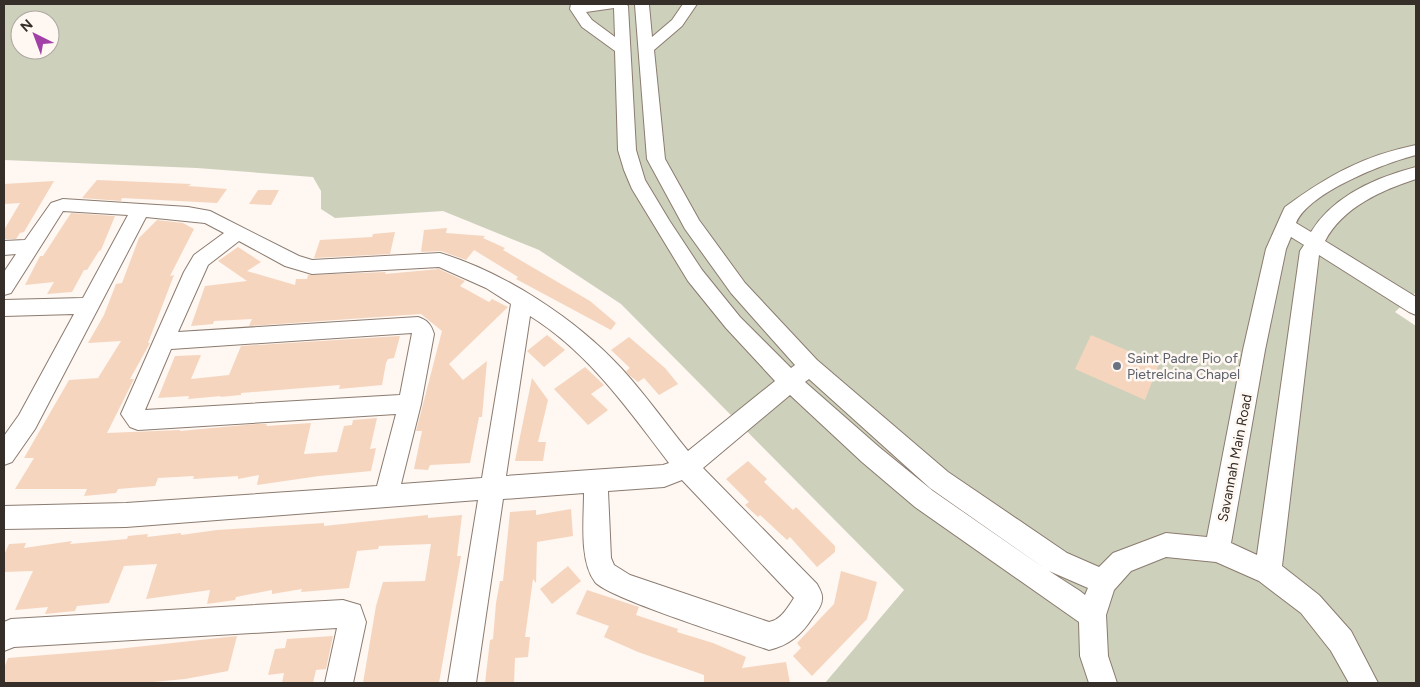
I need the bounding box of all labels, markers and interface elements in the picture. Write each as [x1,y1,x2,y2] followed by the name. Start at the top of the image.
[10,10,60,60] north arrow
[17,16,36,36] text: N
[1127,350,1240,383] place label: Saint Padre Pio of Pietrelcina Chapel
[1111,360,1123,372] marker: Saint Padre Pio of Pietrelcina Chapel
[1214,393,1256,523] street label: Savannah Main Road

